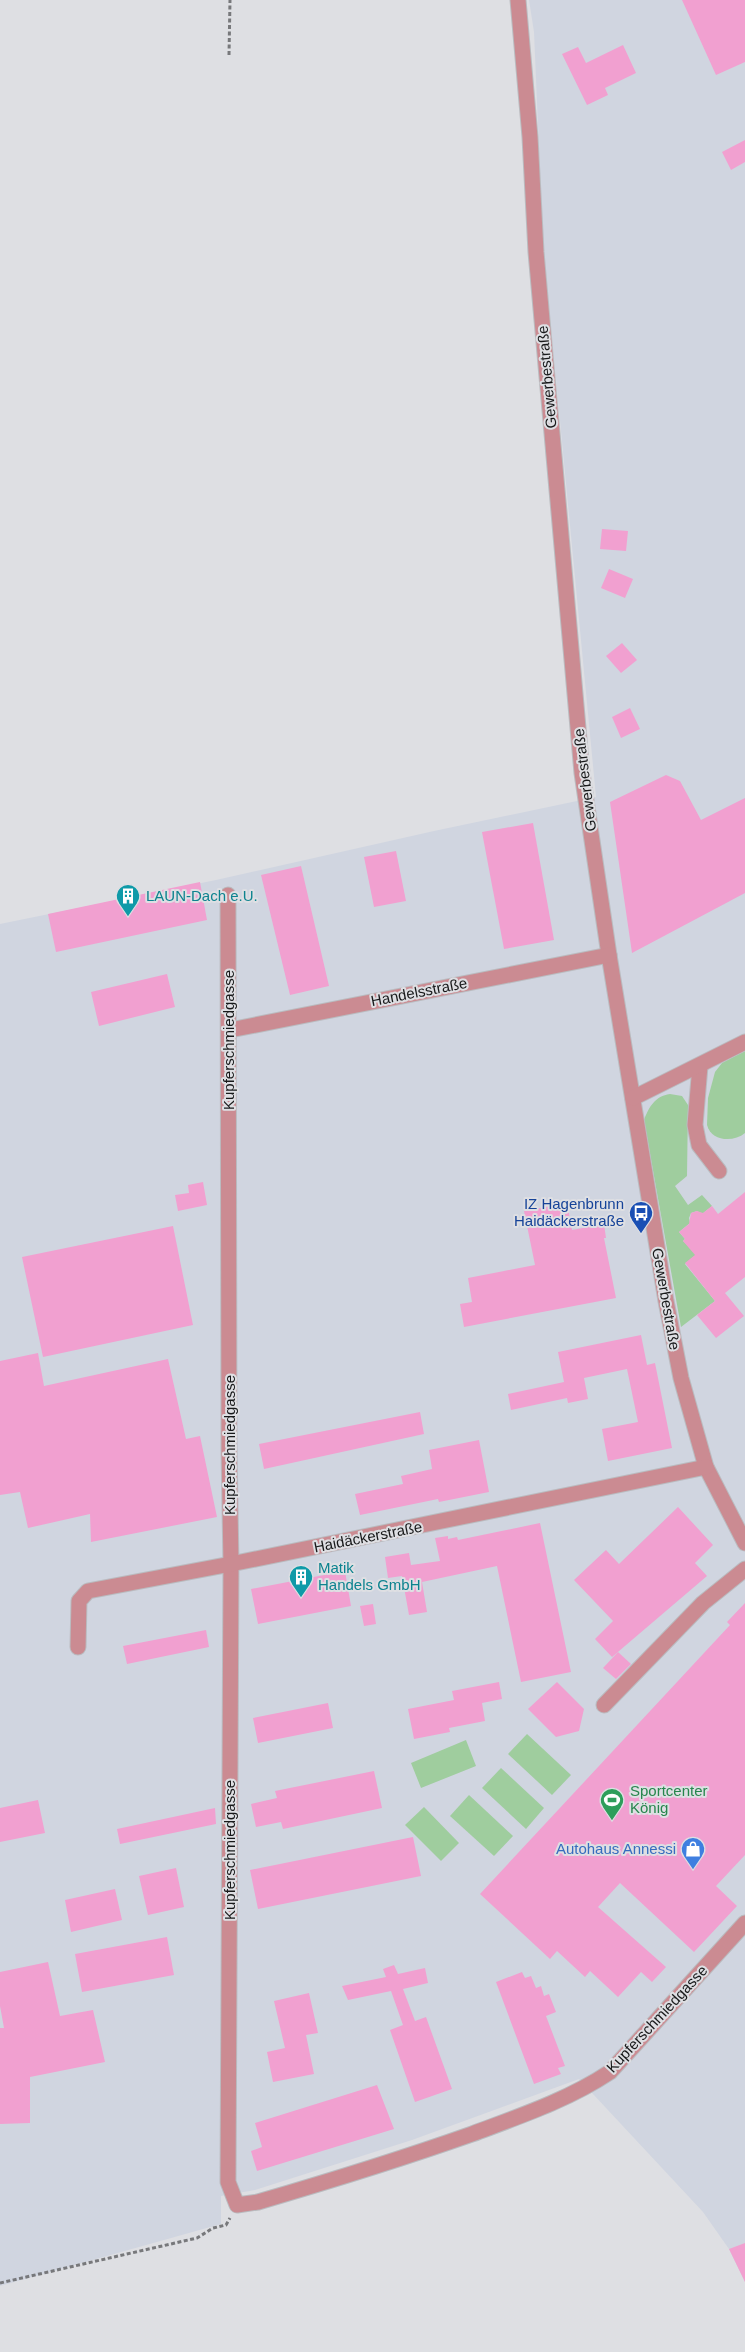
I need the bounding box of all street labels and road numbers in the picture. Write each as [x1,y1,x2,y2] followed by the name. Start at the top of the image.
[534,325,559,429] street label: Gewerbestraße
[570,728,599,832] street label: Gewerbestraße
[220,970,237,1110] street label: Kupferschmiedgasse
[369,974,468,1009] street label: Handelsstraße
[649,1247,684,1351] street label: Gewerbestraße
[221,1375,238,1515] street label: Kupferschmiedgasse
[312,1518,424,1555] street label: Haidäckerstraße
[221,1780,238,1920] street label: Kupferschmiedgasse
[603,1962,711,2076] street label: Kupferschmiedgasse

